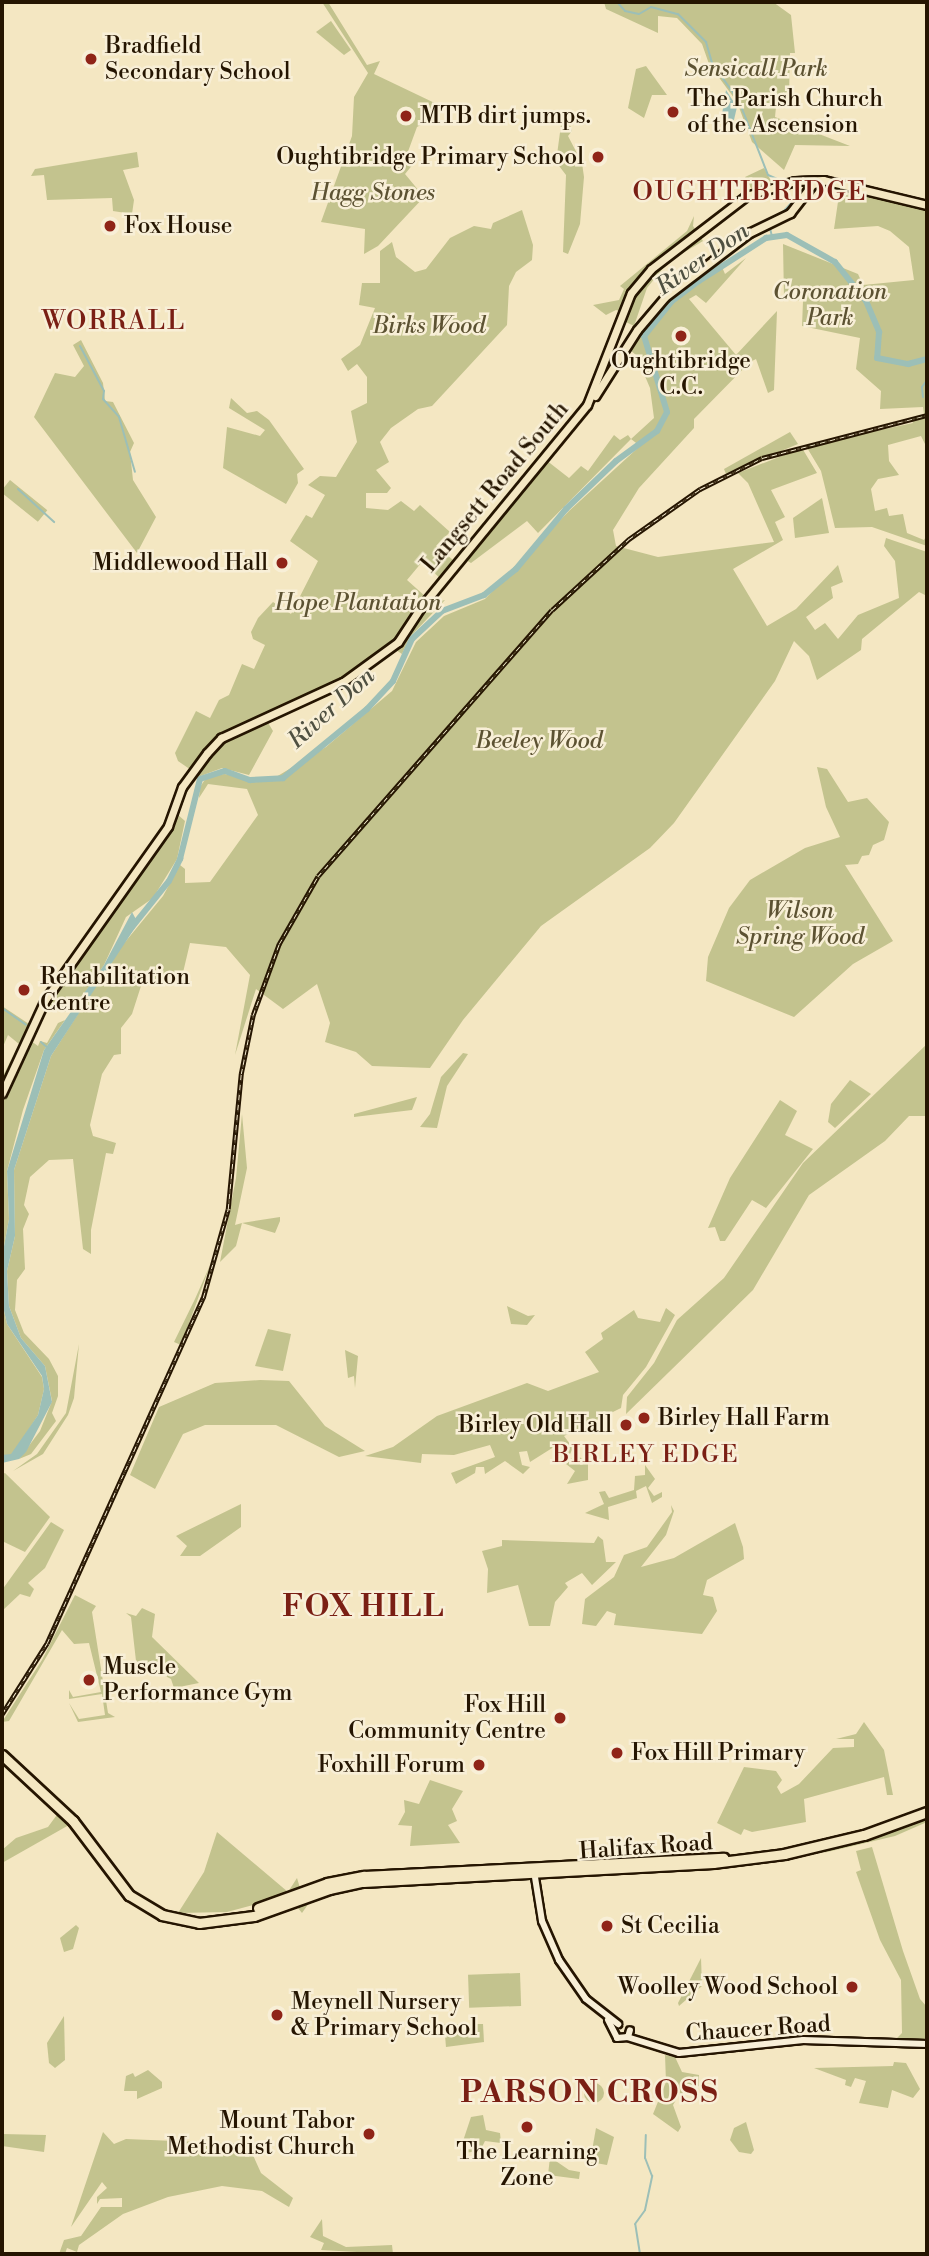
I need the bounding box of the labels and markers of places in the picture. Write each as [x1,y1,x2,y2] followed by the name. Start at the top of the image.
[105,32,290,86] place label: Bradfield Secondary School
[83,51,99,67] marker: Bradfield Secondary School
[687,85,883,139] place label: The Parish Church of the Ascension
[420,102,591,130] place label: MTB dirt jumps.
[665,104,681,120] marker: The Parish Church of the Ascension
[398,108,414,124] marker: MTB dirt jumps.
[276,143,584,171] place label: Oughtibridge Primary School
[590,149,606,165] marker: Oughtibridge Primary School
[124,212,232,240] place label: Fox House
[102,218,118,234] marker: Fox House
[673,328,689,344] marker: Oughtibridge C.C.
[611,347,751,401] place label: Oughtibridge C.C.
[93,549,268,577] place label: Middlewood Hall
[274,555,290,571] marker: Middlewood Hall
[40,963,190,1017] place label: Rehabilitation Centre
[14,980,34,1000] marker: Rehabilitation Centre
[658,1404,830,1432] place label: Birley Hall Farm
[636,1410,652,1426] marker: Birley Hall Farm
[458,1411,612,1439] place label: Birley Old Hall
[618,1417,634,1433] marker: Birley Old Hall
[103,1653,292,1707] place label: Muscle Performance Gym
[81,1672,97,1688] marker: Muscle Performance Gym
[348,1691,546,1745] place label: Fox Hill Community Centre
[552,1710,568,1726] marker: Fox Hill Community Centre
[631,1739,805,1767] place label: Fox Hill Primary
[609,1745,625,1761] marker: Fox Hill Primary
[318,1751,465,1779] place label: Foxhill Forum
[471,1757,487,1773] marker: Foxhill Forum
[621,1912,720,1940] place label: St Cecilia
[599,1918,615,1934] marker: St Cecilia
[618,1973,838,2001] place label: Woolley Wood School
[844,1979,860,1995] marker: Woolley Wood School
[291,1988,477,2042] place label: Meynell Nursery & Primary School
[269,2007,285,2023] marker: Meynell Nursery & Primary School
[167,2107,355,2161] place label: Mount Tabor Methodist Church
[519,2119,535,2135] marker: The Learning Zone
[361,2126,377,2142] marker: Mount Tabor Methodist Church
[456,2138,598,2192] place label: The Learning Zone

